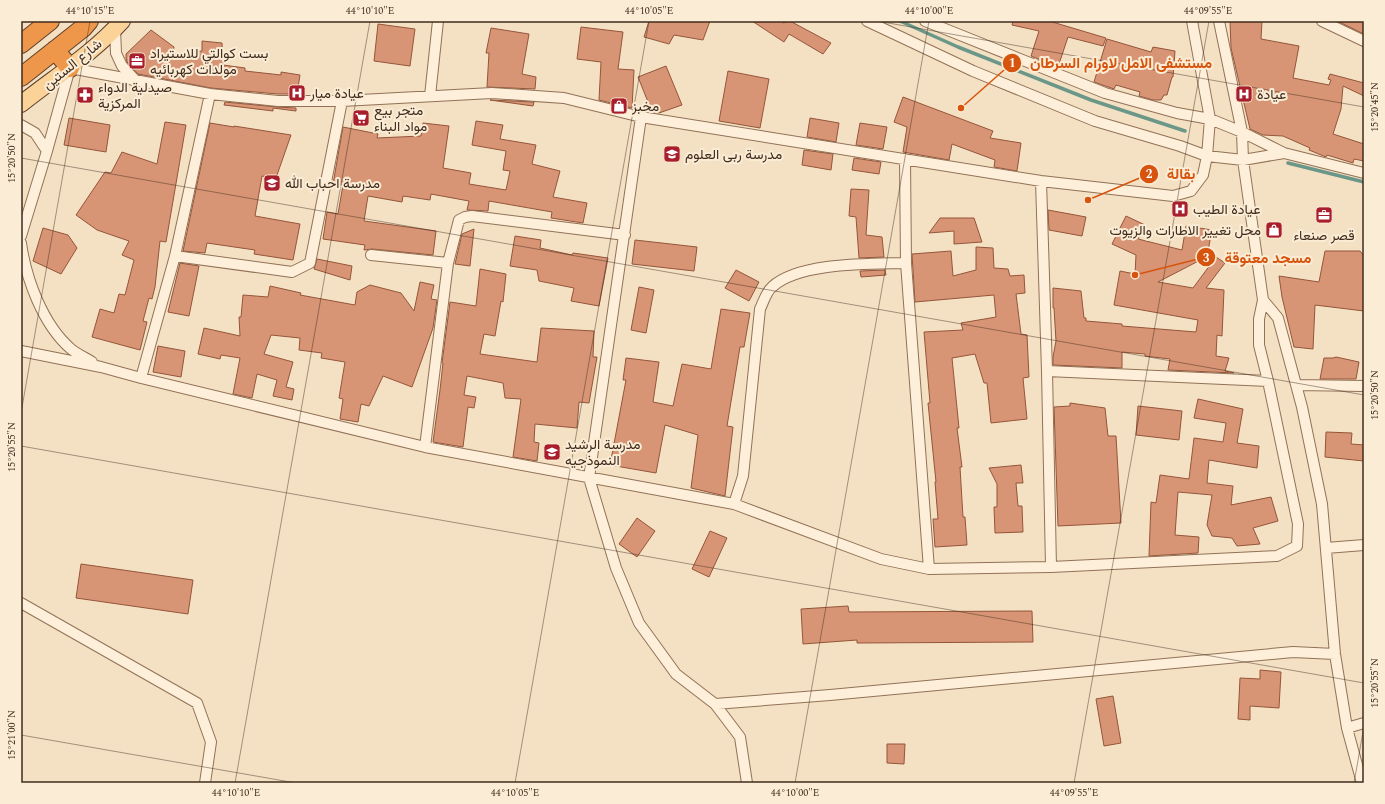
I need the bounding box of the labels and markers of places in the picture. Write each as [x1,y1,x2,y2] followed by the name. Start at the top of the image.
[150,43,268,80] place label: بست كوالتي للاستيراد مولدات كهربائيه
[1002,50,1220,77] callout: مستشفى الامل لاورام السرطان
[127,51,147,71] office icon: بست كوالتي للاستيراد مولدات كهربائيه
[98,77,172,114] place label: صيدلية الدواء المركزية
[287,83,307,103] hospital icon: عيادة ميار
[309,83,364,104] place label: عيادة ميار
[1234,84,1254,104] hospital icon: عيادة
[1257,84,1286,105] place label: عيادة
[75,85,95,105] pharmacy icon: صيدلية الدواء المركزية
[609,96,629,116] shop icon: مخبز
[631,96,659,117] place label: مخبز
[374,100,427,137] place label: متجر بيع مواد البناء
[351,108,371,128] supermarket icon: متجر بيع مواد البناء
[662,144,682,164] school or university icon: مدرسة ربى العلوم
[685,144,782,165] place label: مدرسة ربى العلوم
[1139,161,1203,188] callout: بقالة
[262,173,282,193] school or university icon: مدرسة احباب الله
[285,173,380,194] place label: مدرسة احباب الله
[1170,199,1190,219] hospital icon: عيادة الطيب
[1193,199,1261,220] place label: عيادة الطيب
[1314,205,1334,225] office icon: قصر صنعاء
[1109,220,1261,241] place label: محل تغيير الاطارات والزيوت
[1264,220,1284,240] shop icon: محل تغيير الاطارات والزيوت
[1293,225,1355,246] place label: قصر صنعاء
[1196,244,1319,271] callout: مسجد معتوقة
[565,434,641,471] place label: مدرسة الرشيد النموذجيه
[542,442,562,462] school or university icon: مدرسة الرشيد النموذجيه

